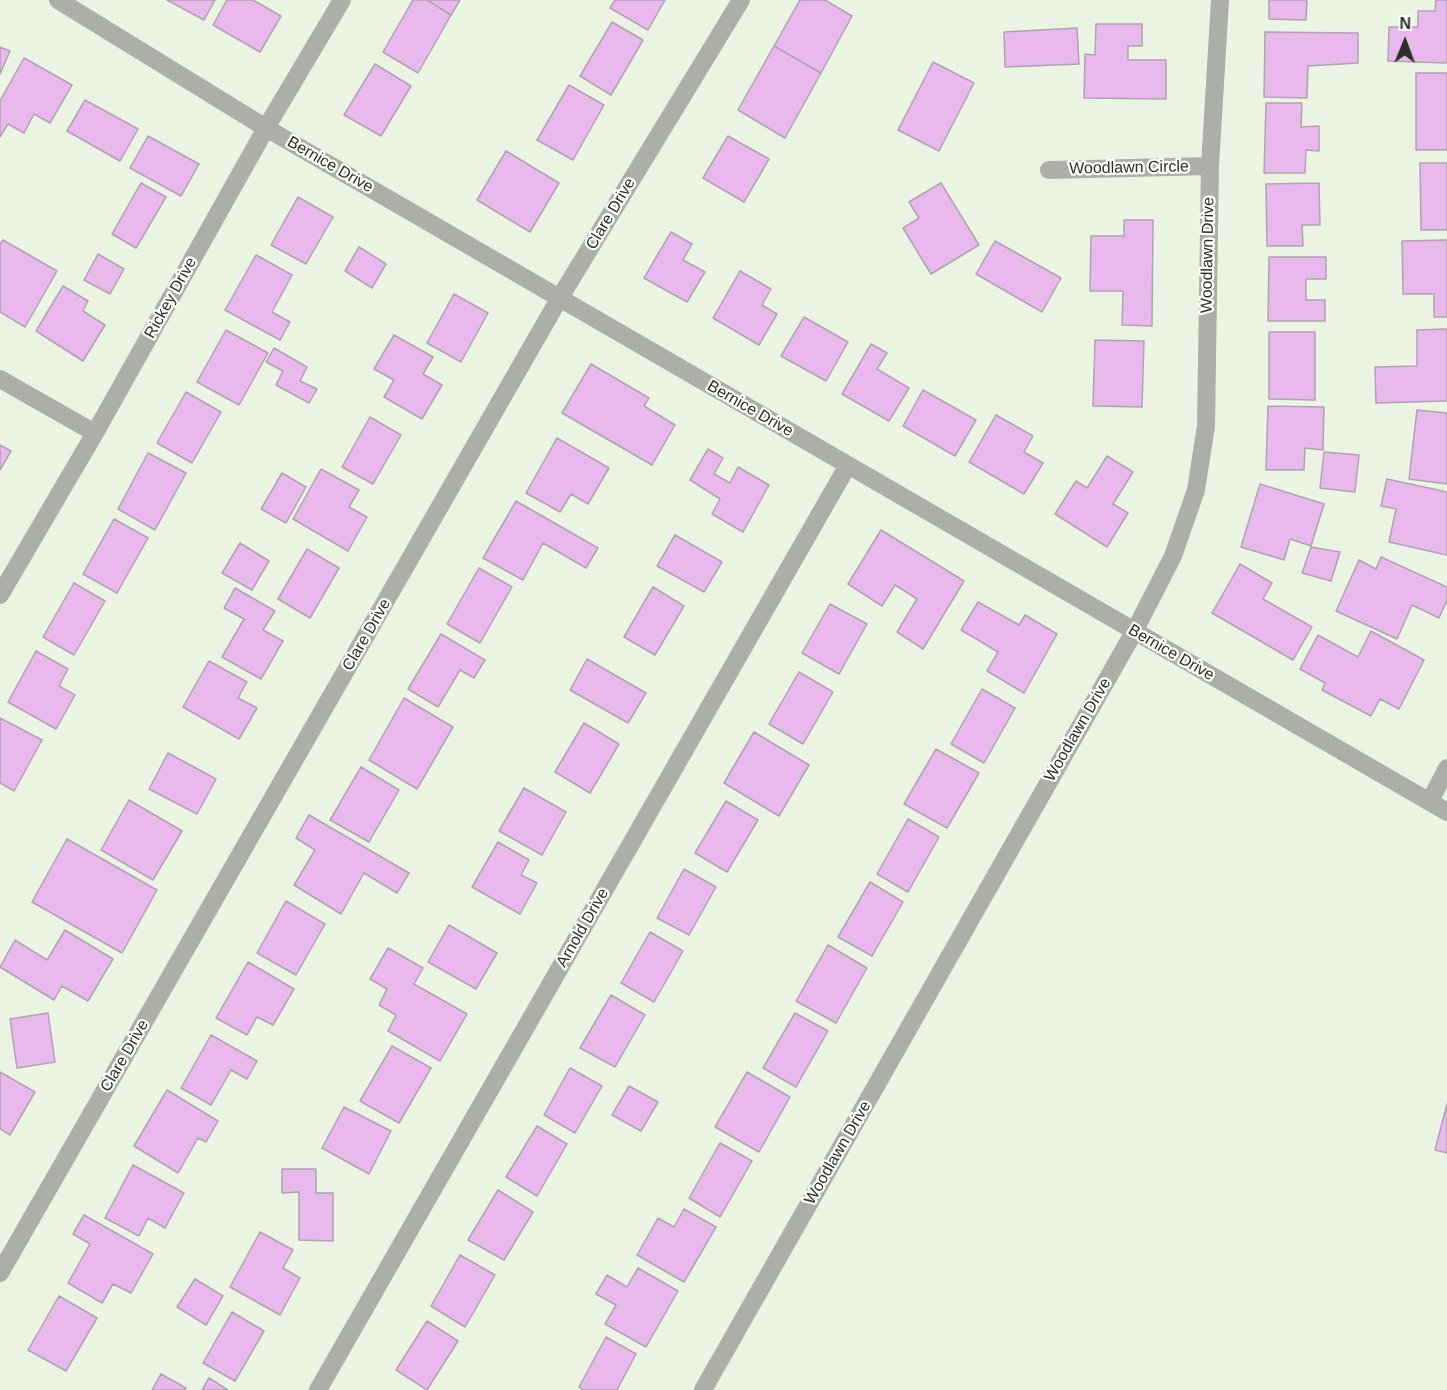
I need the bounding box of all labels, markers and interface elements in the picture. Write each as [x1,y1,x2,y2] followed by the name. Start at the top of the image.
[1375,12,1435,72] north arrow
[1399,15,1411,32] text: N
[284,133,376,197] street label: Bernice Drive
[1069,157,1189,179] street label: Woodlawn Circle
[582,175,640,253] street label: Clare Drive
[1197,197,1219,313] street label: Woodlawn Drive
[141,254,201,342] street label: Rickey Drive
[704,377,796,441] street label: Bernice Drive
[339,596,395,674] street label: Clare Drive
[1125,621,1217,685] street label: Bernice Drive
[1041,675,1115,785] street label: Woodlawn Drive
[553,885,613,971] street label: Arnold Drive
[97,1017,153,1095] street label: Clare Drive
[801,1098,875,1208] street label: Woodlawn Drive

